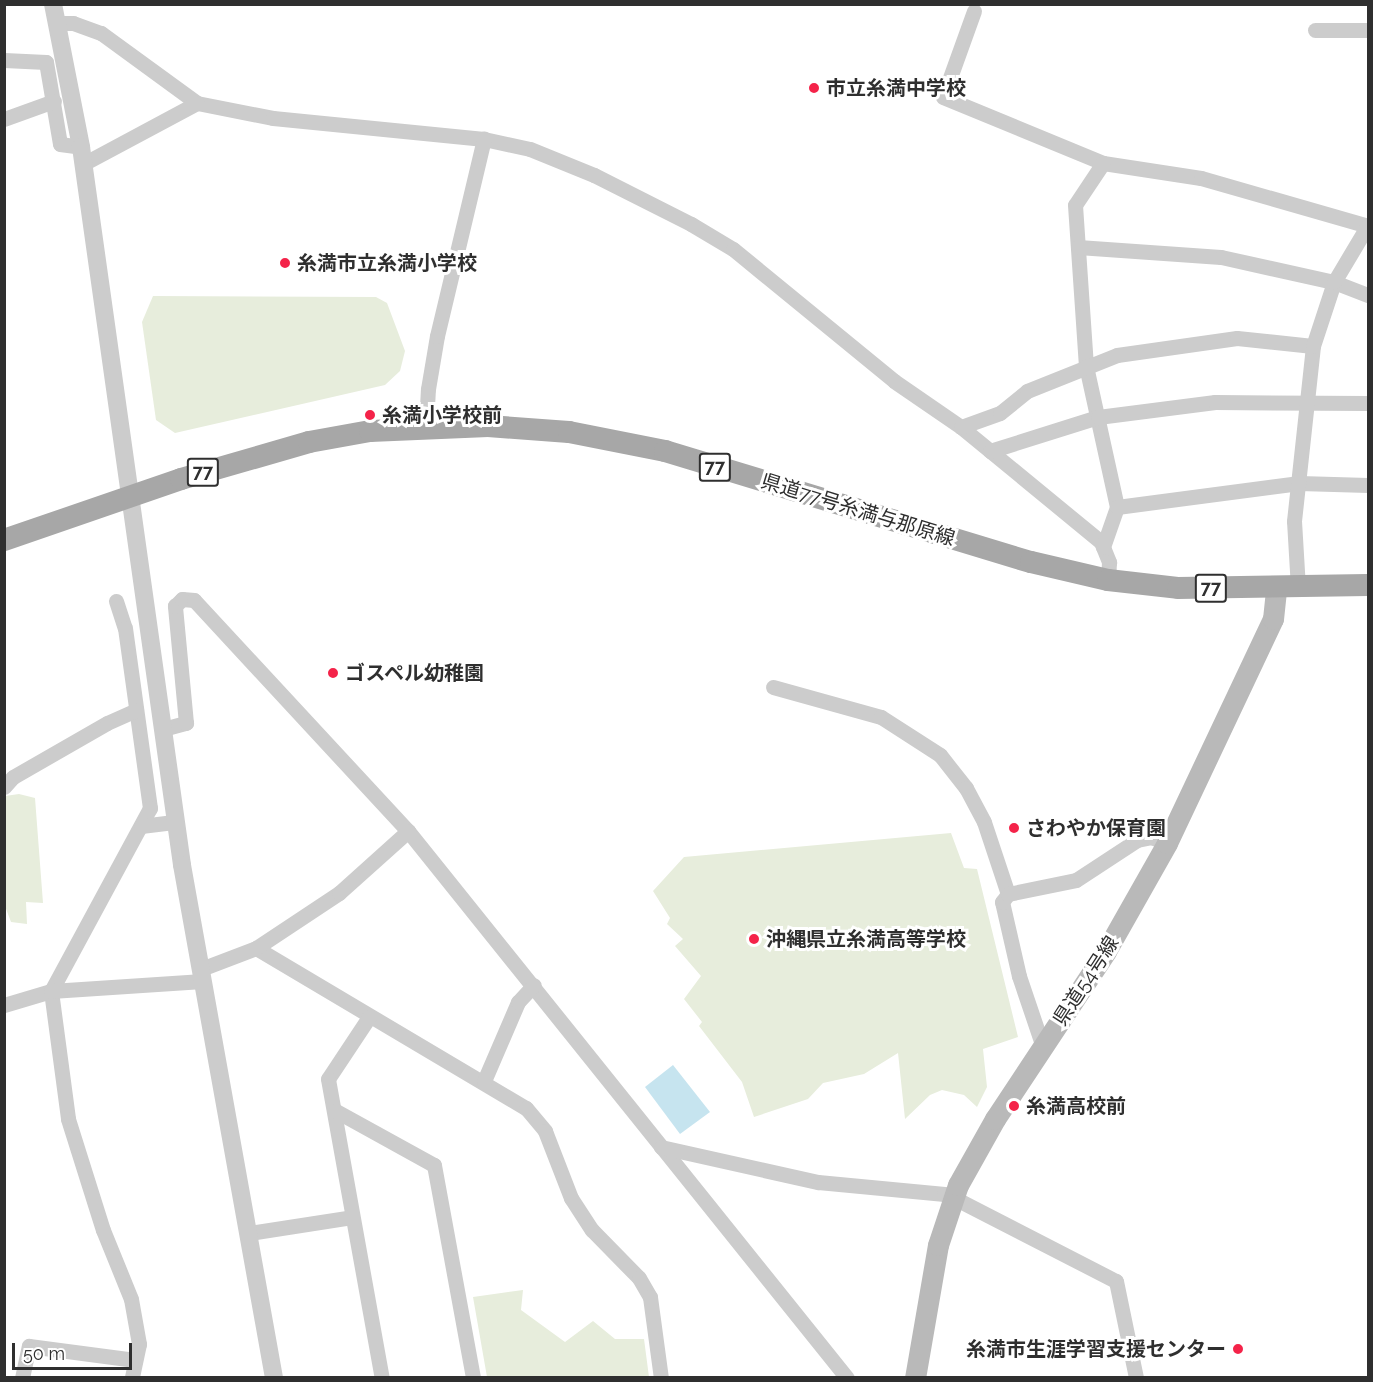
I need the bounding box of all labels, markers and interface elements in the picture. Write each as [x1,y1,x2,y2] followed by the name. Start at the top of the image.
[826,76,966,100] place label: 市立糸満中学校
[807,81,821,95] marker: 市立糸満中学校
[297,251,477,275] place label: 糸満市立糸満小学校
[278,256,292,270] marker: 糸満市立糸満小学校
[382,403,502,427] place label: 糸満小学校前
[363,408,377,422] marker: 糸満小学校前
[698,452,732,482] road number: 77
[186,457,220,487] road number: 77
[758,469,958,551] street label: 県道77号糸満与那原線
[1194,573,1228,603] road number: 77
[345,661,485,685] place label: ゴスペル幼稚園
[326,666,340,680] marker: ゴスペル幼稚園
[1026,816,1166,840] place label: さわやか保育園
[1007,821,1021,835] marker: さわやか保育園
[766,927,966,951] place label: 沖縄県立糸満高等学校
[747,932,761,946] marker: 沖縄県立糸満高等学校
[1048,932,1124,1030] street label: 県道54号線
[1026,1094,1126,1118] place label: 糸満高校前
[1007,1099,1021,1113] marker: 糸満高校前
[15,1331,135,1369] scale bar
[966,1337,1226,1361] place label: 糸満市生涯学習支援センター
[1231,1342,1245,1356] marker: 糸満市生涯学習支援センター
[23,1343,65,1364] text: 50 m

